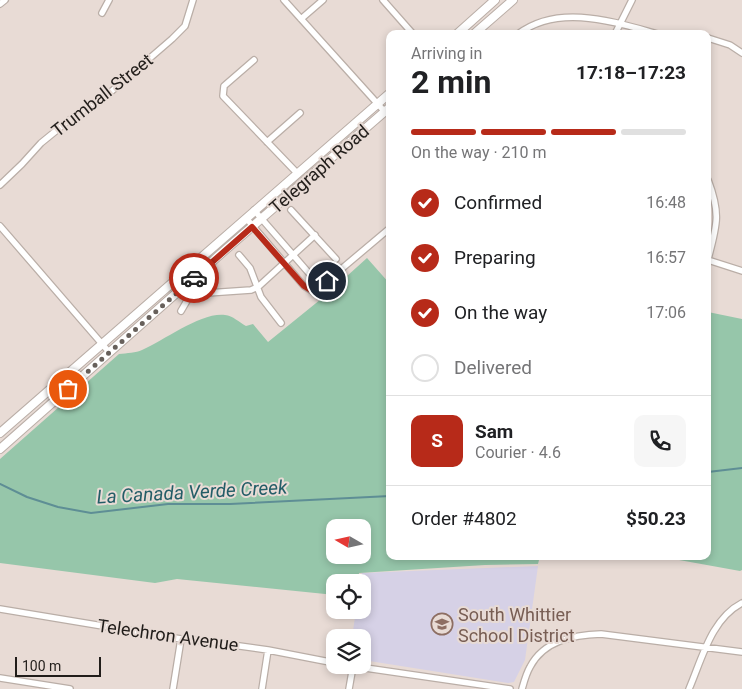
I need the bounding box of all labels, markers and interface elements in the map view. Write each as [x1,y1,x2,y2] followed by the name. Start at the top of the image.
[411,44,482,63] text: Arriving in
[47,49,157,141] street label: Trumball Street
[576,61,686,84] text: 17:18–17:23
[411,63,491,101] text: 2 min
[265,120,373,218] street label: Telegraph Road
[411,143,547,162] text: On the way · 210 m
[411,189,439,217] icon: check
[454,191,542,214] text: Confirmed
[646,193,686,212] text: 16:48
[411,244,439,272] icon: check
[454,246,536,269] text: Preparing
[646,248,686,267] text: 16:57
[169,253,219,303] courier
[306,260,348,302] pin
[180,264,208,292] icon: car
[313,267,341,295] icon: home
[411,299,439,327] icon: check
[454,301,547,324] text: On the way
[646,303,686,322] text: 17:06
[454,356,532,379] text: Delivered
[47,368,89,410] pin
[54,375,82,403] icon: bag
[634,415,686,467] button: phone
[475,420,513,443] text: Sam
[431,429,443,452] text: S
[475,443,561,462] text: Courier · 4.6
[96,475,289,508] water label: La Canada Verde Creek
[411,507,517,530] text: Order #4802
[626,507,686,530] text: $50.23
[326,519,371,564] north arrow
[326,519,371,674] map controls
[326,574,371,619] button: locate
[458,604,575,646] place label: South Whittier School District
[430,612,454,636] school or university icon: South Whittier School District
[96,615,240,655] street label: Telechron Avenue
[326,629,371,674] button: layers
[15,654,101,677] scale bar
[22,658,61,674] text: 100 m

